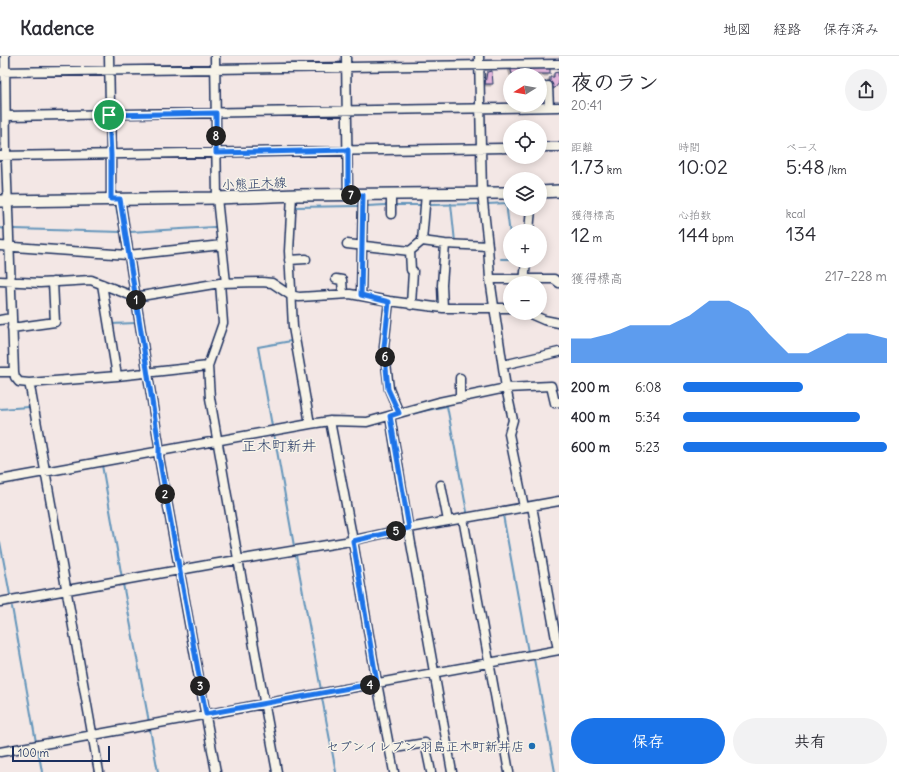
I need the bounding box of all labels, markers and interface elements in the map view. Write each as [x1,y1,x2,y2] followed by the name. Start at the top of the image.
[20,16,94,40] text: Kadence
[723,20,751,38] text: 地図
[773,20,801,38] text: 経路
[823,20,879,38] text: 保存済み
[503,68,547,112] north arrow
[503,68,547,320] map controls
[571,68,659,96] text: 夜のラン
[845,69,887,111] button: share
[571,97,602,114] text: 20:41
[92,98,126,132] pin
[98,104,120,126] icon: arrive
[503,120,547,164] button: locate
[206,126,226,146] pin: 8
[213,129,219,143] text: 8
[571,140,593,154] text: 距離
[678,140,700,154] text: 時間
[786,140,818,154] text: ペース
[571,154,604,179] text: 1.73
[678,154,728,179] text: 10:02
[786,154,825,179] text: 5:48
[604,163,622,177] text: km
[825,163,847,177] text: /km
[503,172,547,216] button: layers
[221,174,288,193] street label: 小熊正木線
[341,185,361,205] pin: 7
[348,188,354,202] text: 7
[786,207,805,221] text: kcal
[571,208,615,222] text: 獲得標高
[678,208,711,222] text: 心拍数
[786,221,817,246] text: 134
[571,222,590,247] text: 12
[678,222,709,247] text: 144
[503,224,547,268] button: +
[590,231,602,245] text: m
[709,231,734,245] text: bpm
[825,268,887,285] text: 217–228 m
[571,270,623,287] text: 獲得標高
[503,276,547,320] button: −
[126,290,146,310] pin: 1
[134,293,138,307] text: 1
[375,347,395,367] pin: 6
[382,350,388,364] text: 6
[571,379,610,396] text: 200 m
[635,379,661,396] text: 6:08
[571,409,610,426] text: 400 m
[635,409,660,426] text: 5:34
[241,436,317,455] district label: 正木町新井
[571,439,610,456] text: 600 m
[635,439,660,456] text: 5:23
[155,484,175,504] pin: 2
[162,487,168,501] text: 2
[386,521,406,541] pin: 5
[393,524,399,538] text: 5
[360,675,380,695] pin: 4
[190,676,210,696] pin: 3
[367,678,373,692] text: 4
[197,679,203,693] text: 3
[571,718,725,764] button: 保存
[733,718,887,764] button: 共有
[326,738,524,755] place label: セブンイレブン 羽島正木町新井店
[527,741,537,751] marker: セブンイレブン 羽島正木町新井店
[12,744,110,763] scale bar
[18,746,49,760] text: 100 m

